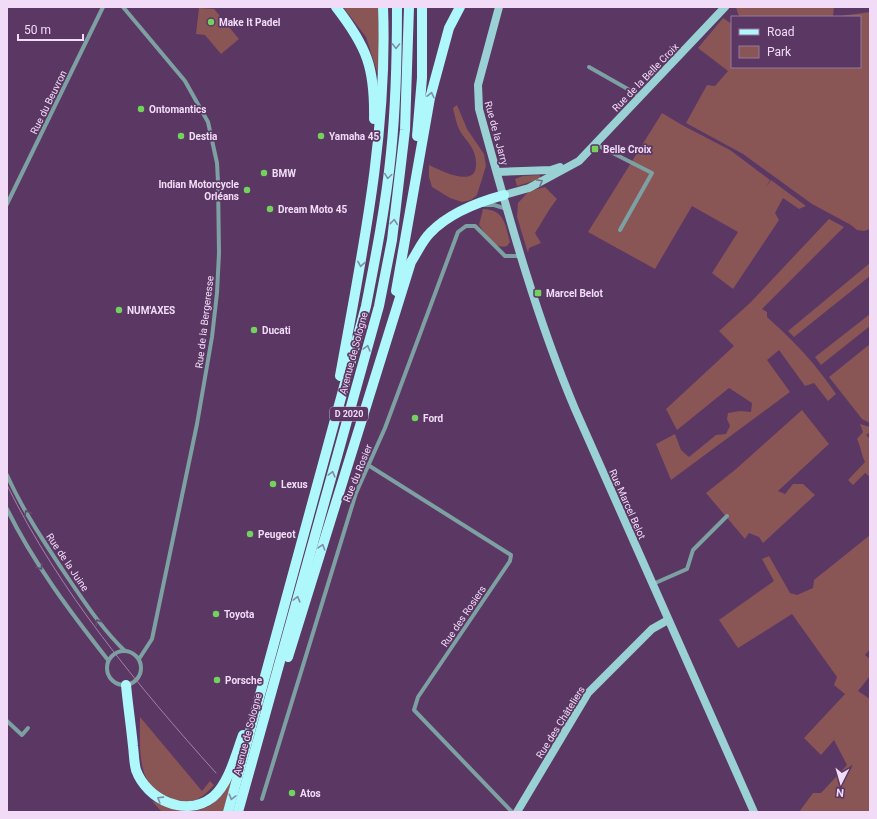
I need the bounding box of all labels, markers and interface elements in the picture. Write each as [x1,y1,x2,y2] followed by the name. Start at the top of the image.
[18,16,83,42] scale bar
[731,16,861,68] legend
[206,17,216,27] marker: Make It Padel
[219,17,281,28] place label: Make It Padel
[24,23,51,37] text: 50 m
[767,25,795,39] text: Road
[610,41,681,114] street label: Rue de la Belle Croix
[392,43,400,49] one-way arrow
[767,45,792,59] text: Park
[28,69,69,136] street label: Rue du Beuvron
[426,91,435,98] one-way arrow
[483,100,510,167] street label: Rue de la Jarry
[136,104,146,114] marker: Ontomantics
[149,104,206,115] place label: Ontomantics
[176,131,186,141] marker: Destia
[189,131,218,142] place label: Destia
[316,131,326,141] marker: Yamaha 45
[329,131,379,142] place label: Yamaha 45
[590,144,600,154] marker: Belle Croix
[603,144,652,155] place label: Belle Croix
[259,168,269,178] marker: BMW
[272,168,296,179] place label: BMW
[384,173,393,179] one-way arrow
[158,179,240,202] place label: Indian Motorcycle Orléans
[536,179,543,186] one-way arrow
[242,185,252,195] marker: Indian Motorcycle Orléans
[265,204,275,214] marker: Dream Moto 45
[278,204,347,215] place label: Dream Moto 45
[390,219,399,225] one-way arrow
[357,260,365,267] one-way arrow
[193,275,216,369] street label: Rue de la Bergeresse
[533,288,543,298] marker: Marcel Belot
[546,288,603,299] place label: Marcel Belot
[114,305,124,315] marker: NUM'AXES
[127,305,175,316] place label: NUM'AXES
[337,311,370,396] street label: Avenue de Sologne
[249,325,259,335] marker: Ducati
[262,325,291,336] place label: Ducati
[362,345,371,352] one-way arrow
[330,407,368,421] road number: D 2020
[410,413,420,423] marker: Ford
[423,413,444,424] place label: Ford
[341,442,374,504] street label: Rue du Rosier
[607,468,648,541] street label: Rue Marcel Belot
[327,471,336,478] one-way arrow
[268,479,278,489] marker: Lexus
[281,479,308,490] place label: Lexus
[24,510,32,518] one-way arrow
[245,529,255,539] marker: Peugeot
[258,529,296,540] place label: Peugeot
[44,531,91,593] street label: Rue de la Juine
[317,544,326,551] one-way arrow
[36,563,43,570] one-way arrow
[439,584,488,649] street label: Rue des Rosiers
[293,596,301,602] one-way arrow
[211,609,221,619] marker: Toyota
[224,609,255,620] place label: Toyota
[95,619,103,626] one-way arrow
[212,675,222,685] marker: Porsche
[225,675,263,686] place label: Porsche
[534,684,587,760] street label: Rue des Châteliers
[231,692,264,777] street label: Avenue de Sologne
[821,763,861,803] north arrow
[836,786,845,799] text: N
[287,788,297,798] marker: Atos
[300,788,321,799] place label: Atos
[228,793,237,800] one-way arrow
[157,796,164,804] one-way arrow

